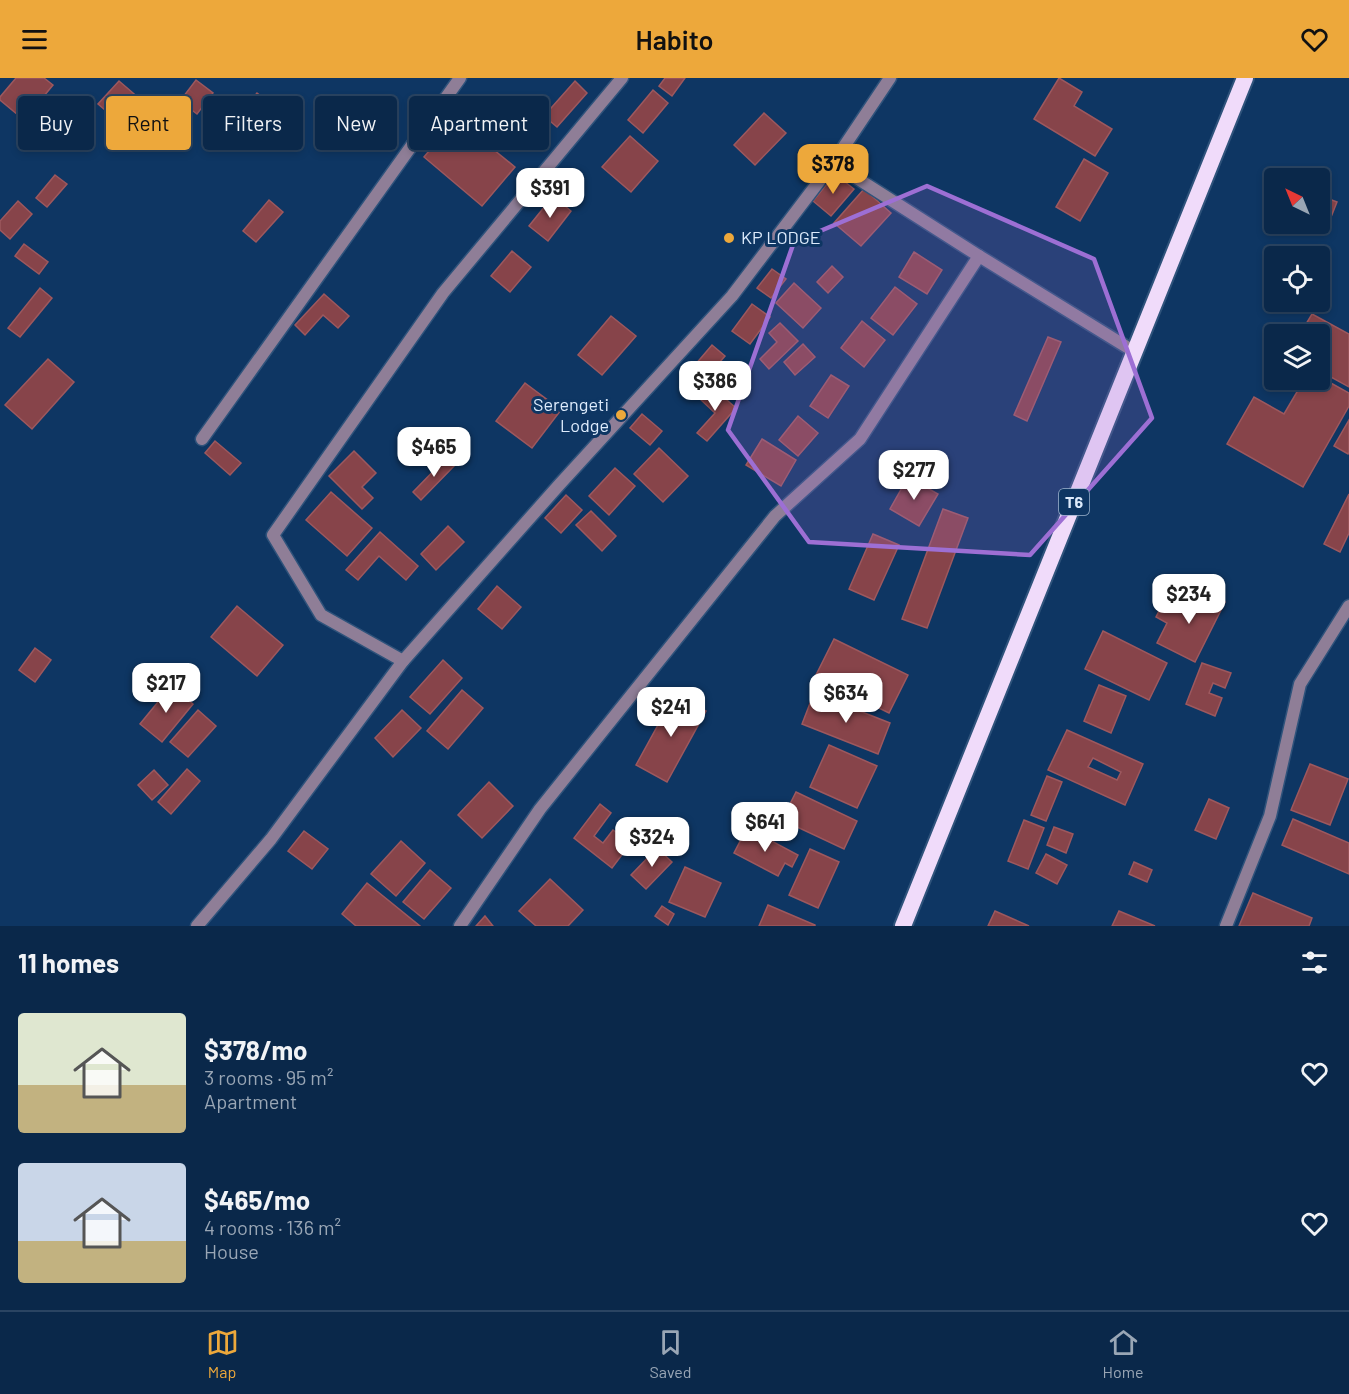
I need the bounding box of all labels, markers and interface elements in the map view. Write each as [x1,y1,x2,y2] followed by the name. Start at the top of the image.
[18,23,51,56] icon: menu
[635,23,714,55] text: Habito
[1298,23,1331,56] icon: heart
[18,96,94,150] chip: Buy
[106,96,191,150] chip: Rent
[203,96,303,150] chip: Filters
[315,96,397,150] chip: New
[409,96,549,150] chip: Apartment
[797,144,869,195] pin: $378
[812,151,854,175] text: $378
[514,168,586,219] pin: $391
[1264,168,1330,234] north arrow
[1264,168,1330,390] map controls
[530,175,570,199] text: $391
[741,226,821,248] place label: KP LODGE
[722,231,736,245] marker: KP LODGE
[1264,246,1330,312] button: locate
[1264,324,1330,390] button: layers
[679,361,751,412] pin: $386
[693,368,737,392] text: $386
[533,393,609,436] place label: Serengeti Lodge
[614,408,628,422] marker: Serengeti Lodge
[398,427,470,478] pin: $465
[411,434,457,458] text: $465
[878,450,950,501] pin: $277
[893,457,935,481] text: $277
[1059,489,1089,515] road number: T6
[1153,574,1225,625] pin: $234
[1166,581,1212,605] text: $234
[130,663,202,714] pin: $217
[146,670,186,694] text: $217
[810,673,882,724] pin: $634
[823,680,869,704] text: $634
[635,687,707,738] pin: $241
[651,694,691,718] text: $241
[729,802,801,853] pin: $641
[745,809,785,833] text: $641
[616,817,688,868] pin: $324
[629,824,675,848] text: $324
[1298,946,1331,979] icon: filters
[18,947,119,978] text: 11 homes
[204,1034,308,1065] text: $378/mo
[66,1037,138,1109] icon: home
[1298,1057,1331,1090] icon: heart
[204,1065,333,1089] text: 3 rooms · 95 m²
[204,1089,297,1113] text: Apartment
[204,1184,310,1215] text: $465/mo
[66,1187,138,1259] icon: home
[1298,1207,1331,1240] icon: heart
[204,1215,341,1239] text: 4 rooms · 136 m²
[204,1239,259,1263] text: House
[206,1326,239,1381] tab: Map
[650,1326,692,1381] tab: Saved
[1103,1326,1143,1381] tab: Home

